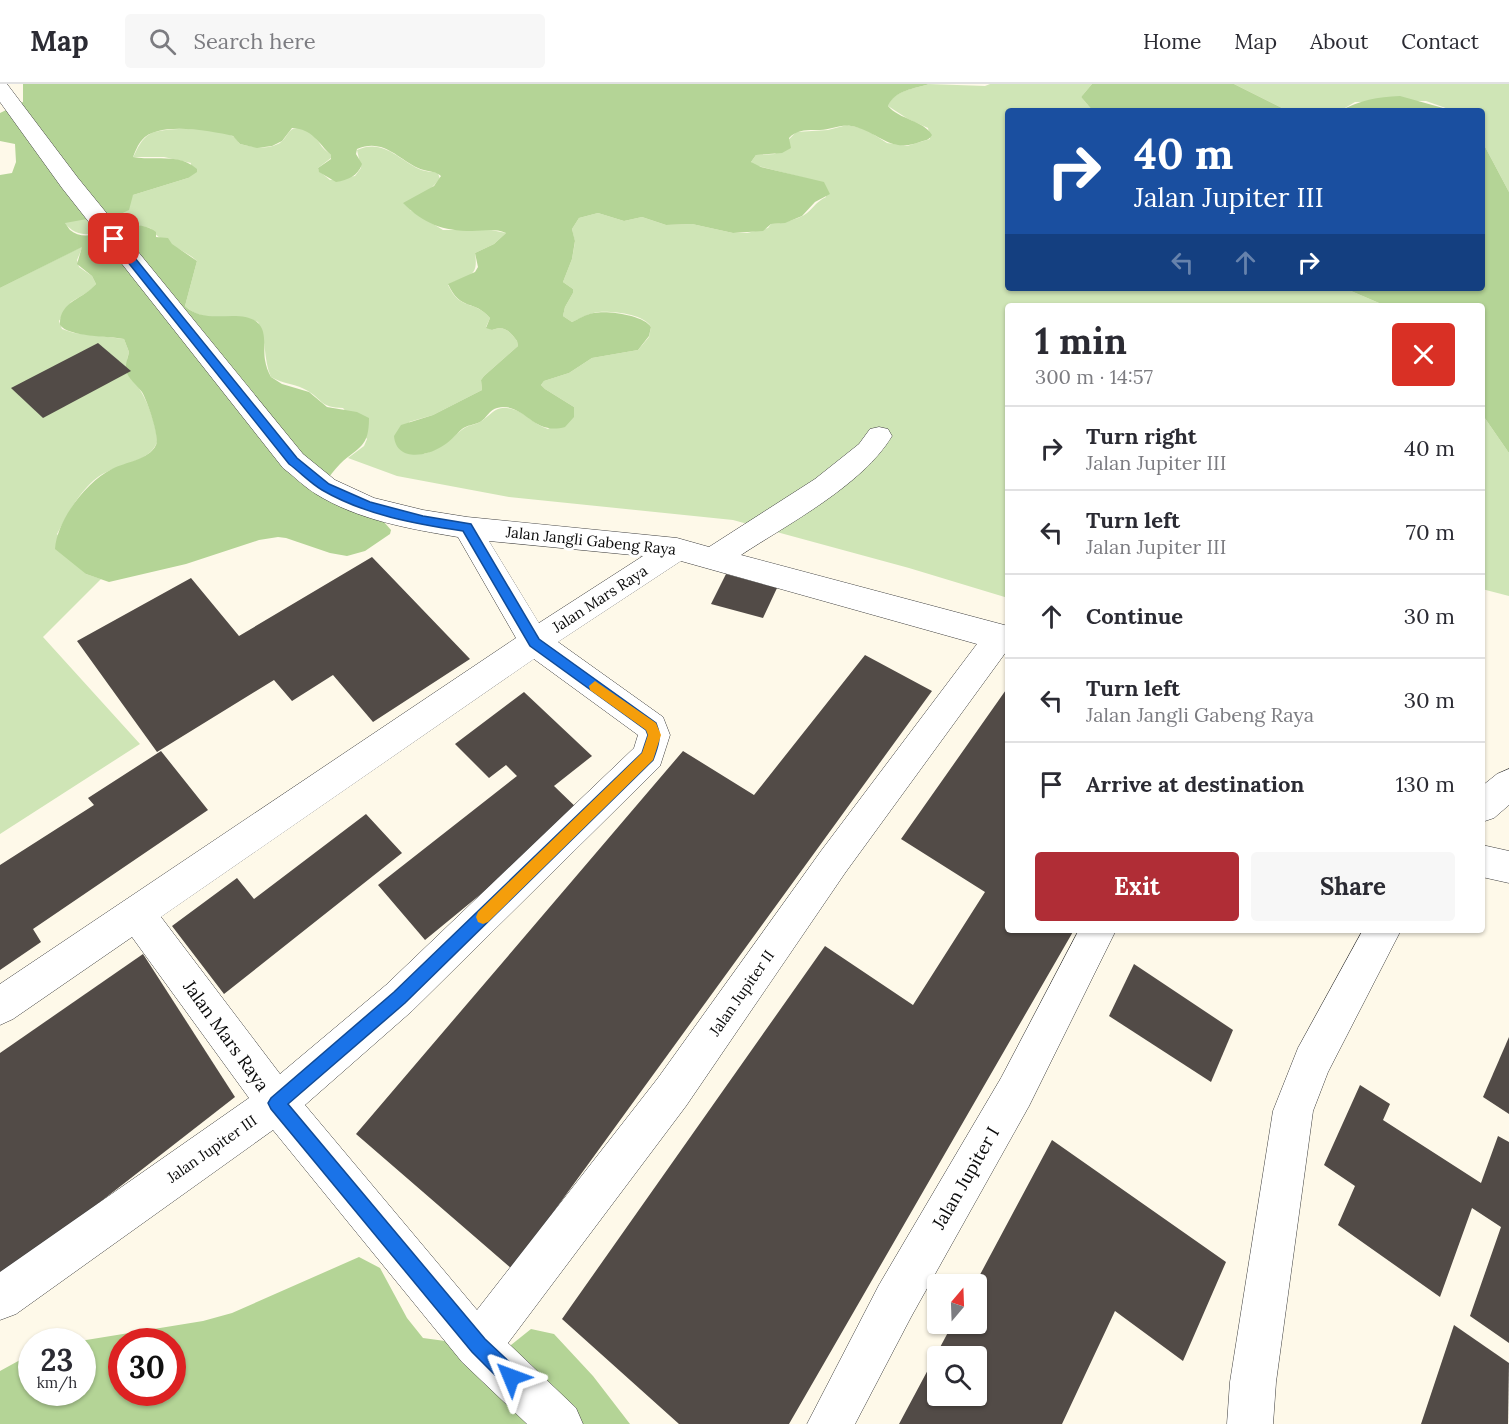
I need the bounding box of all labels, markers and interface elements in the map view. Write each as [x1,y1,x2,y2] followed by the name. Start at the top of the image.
[125,14,545,68] search box
[30,23,89,59] text: Map
[146,25,179,58] icon: search
[194,27,316,55] text: Search here
[1143,28,1201,55] text: Home
[1234,28,1277,55] text: Map
[1310,28,1368,55] text: About
[1401,28,1479,55] text: Contact
[1134,127,1233,181] text: 40 m
[1035,132,1113,210] icon: right
[1134,180,1324,214] text: Jalan Jupiter III
[88,213,139,264] pin
[97,222,130,255] icon: arrive
[1166,246,1199,279] icon: left
[1229,246,1262,279] icon: ahead
[1292,246,1325,279] icon: right
[1035,318,1127,364] text: 1 min
[1392,323,1455,386] button: close
[1035,364,1153,389] text: 300 m · 14:57
[1086,422,1197,450] text: Turn right
[1035,432,1068,465] icon: right
[1404,434,1455,462] text: 40 m
[1086,450,1227,475] text: Jalan Jupiter III
[1086,506,1180,534] text: Turn left
[1035,516,1068,549] icon: left
[1406,518,1455,546] text: 70 m
[504,522,677,559] street label: Jalan Jangli Gabeng Raya
[1086,534,1227,559] text: Jalan Jupiter III
[548,561,651,637] street label: Jalan Mars Raya
[1035,600,1068,633] icon: ahead
[1086,602,1183,630] text: Continue
[1404,602,1455,630] text: 30 m
[1086,674,1180,702] text: Turn left
[1035,684,1068,717] icon: left
[1404,686,1455,714] text: 30 m
[1086,702,1314,727] text: Jalan Jangli Gabeng Raya
[1035,768,1068,801] icon: arrive
[1086,770,1304,798] text: Arrive at destination
[1396,770,1455,798] text: 130 m
[1035,852,1239,921] button: Exit
[1251,852,1455,921] button: Share
[704,946,778,1040] street label: Jalan Jupiter II
[178,975,274,1096] street label: Jalan Mars Raya
[162,1111,260,1187] street label: Jalan Jupiter III
[927,1122,1004,1234] street label: Jalan Jupiter I
[927,1274,987,1334] north arrow
[927,1274,987,1406] map controls
[108,1328,186,1406] speed limit sign: 30
[41,1341,73,1379] text: 23
[479,1345,543,1409] position arrow
[927,1346,987,1406] button: search
[37,1373,77,1392] text: km/h

